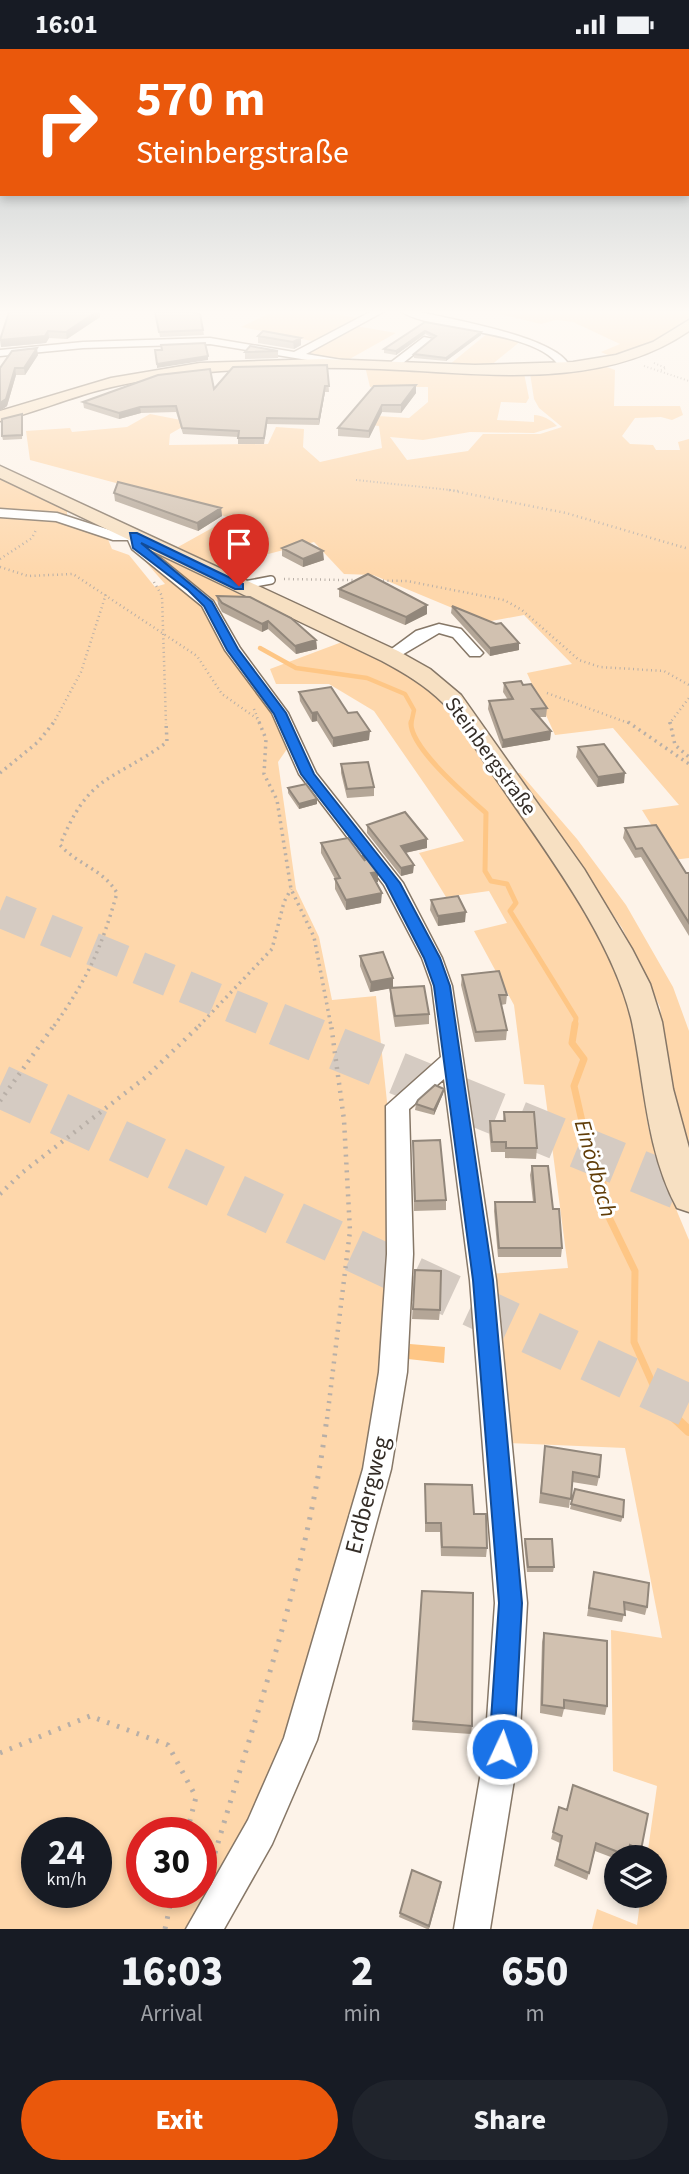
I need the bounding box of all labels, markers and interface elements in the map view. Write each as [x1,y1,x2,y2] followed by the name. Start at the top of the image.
[35,6,98,43] text: 16:01
[136,65,265,135] text: 570 m
[21,77,112,168] icon: right
[136,130,349,176] text: Steinbergstraße
[209,514,269,586] pin
[220,525,258,563] icon: arrive
[438,691,544,821] street label: Steinbergstraße
[566,1116,625,1221] water label: Einödbach
[336,1433,399,1558] street label: Erdbergweg
[465,1712,539,1786] position arrow
[126,1817,217,1908] speed limit sign: 30
[48,1828,85,1878] text: 24
[604,1845,667,1908] map controls
[604,1845,667,1908] button: layers
[47,1867,86,1892] text: km/h
[120,1942,223,2002] text: 16:03
[351,1942,373,2002] text: 2
[501,1942,569,2002] text: 650
[141,1997,203,2030] text: Arrival
[344,1997,381,2030] text: min
[525,1997,544,2030] text: m
[21,2080,338,2160] button: Exit
[352,2080,668,2160] button: Share

